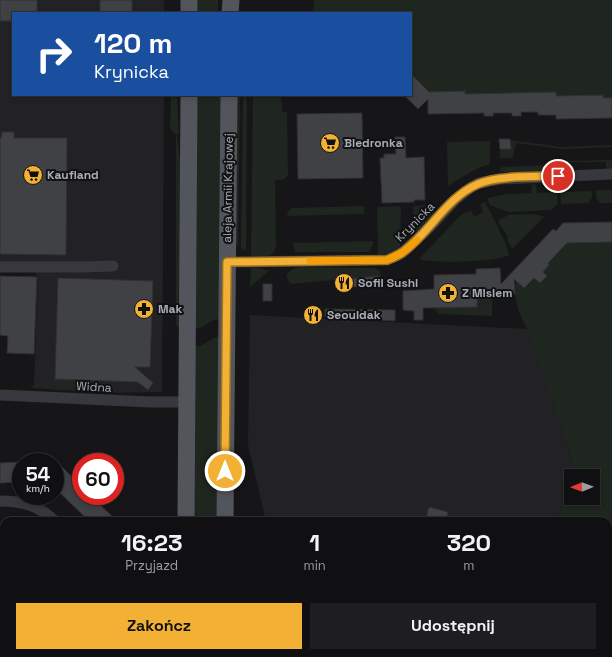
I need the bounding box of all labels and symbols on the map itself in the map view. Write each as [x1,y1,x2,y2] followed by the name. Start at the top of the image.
[319,132,341,154] supermarket icon: Biedronka
[219,133,237,243] street label: aleja Armii Krajowej
[344,135,403,151] place label: Biedronka
[541,159,575,193] pin
[22,164,44,186] supermarket icon: Kaufland
[47,167,99,183] place label: Kaufland
[392,199,438,245] street label: Krynicka
[333,272,355,294] restaurant icon: Sofii Sushi
[358,275,418,291] place label: Sofii Sushi
[437,282,459,304] pharmacy icon: Z Misiem
[462,285,512,301] place label: Z Misiem
[133,298,155,320] pharmacy icon: Mak
[158,301,183,317] place label: Mak
[302,304,324,326] restaurant icon: Seouldak
[327,307,381,323] place label: Seouldak
[76,378,112,396] street label: Widna
[204,450,246,492] position arrow
[72,453,124,505] speed limit sign: 60
[564,469,600,505] north arrow

